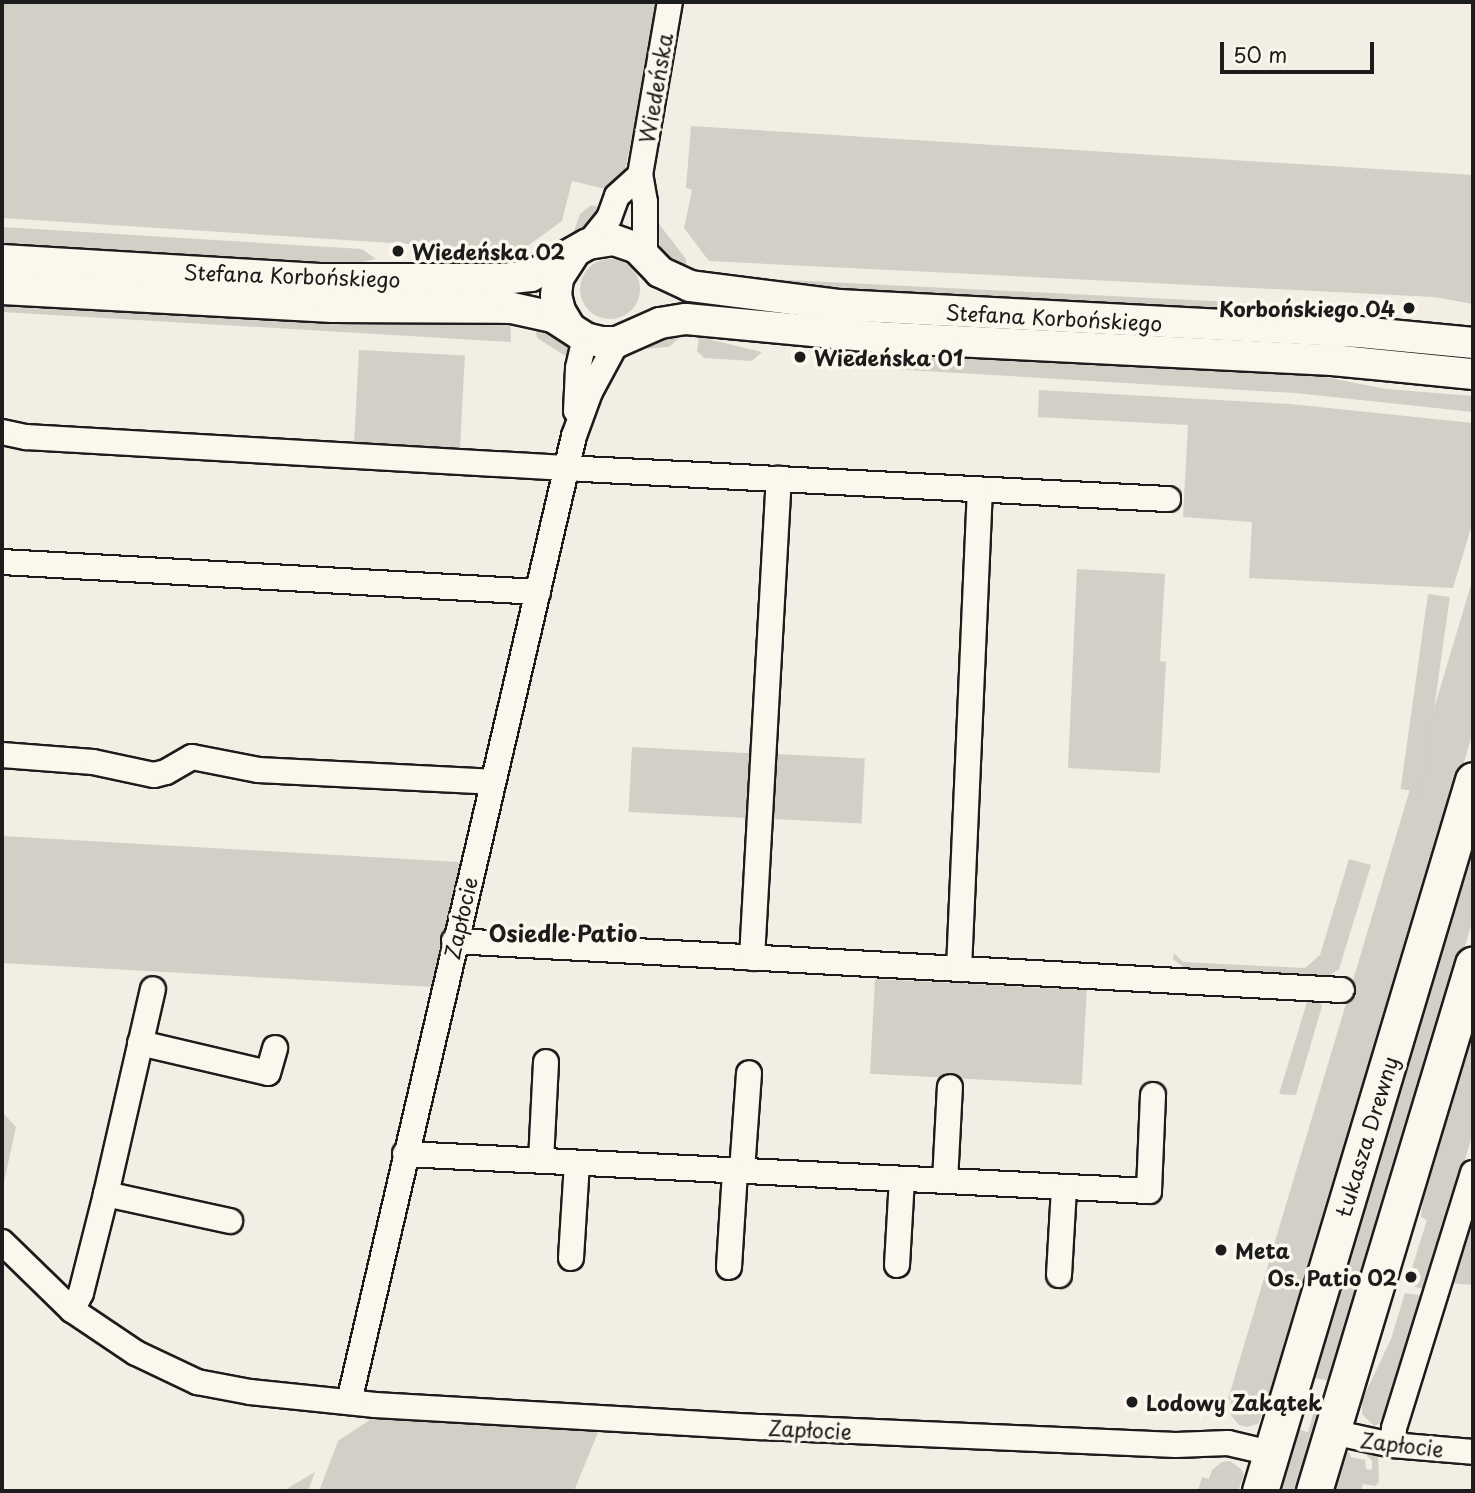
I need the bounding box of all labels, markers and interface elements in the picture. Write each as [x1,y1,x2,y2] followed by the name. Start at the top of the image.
[1223,28,1377,72] scale bar
[633,31,677,145] street label: Wiedeńska
[1233,38,1287,70] text: 50 m
[412,238,565,264] place label: Wiedeńska 02
[390,243,406,259] marker: Wiedeńska 02
[183,259,401,291] street label: Stefana Korbońskiego
[1217,295,1395,321] place label: Korbońskiego 04
[945,299,1163,335] street label: Stefana Korbońskiego
[1401,300,1417,316] marker: Korbońskiego 04
[814,344,963,370] place label: Wiedeńska 01
[792,349,808,365] marker: Wiedeńska 01
[438,874,482,962] street label: Zapłocie
[488,919,638,947] district label: Osiedle Patio
[1330,1053,1402,1219] street label: Łukasza Drewny
[1235,1237,1290,1263] place label: Meta
[1213,1242,1229,1258] marker: Meta
[1266,1264,1397,1290] place label: Os. Patio 02
[1403,1269,1419,1285] marker: Os. Patio 02
[1146,1389,1322,1415] place label: Lodowy Zakątek
[1124,1394,1140,1410] marker: Lodowy Zakątek
[767,1414,853,1444] street label: Zapłocie
[1359,1426,1445,1462] street label: Zapłocie

